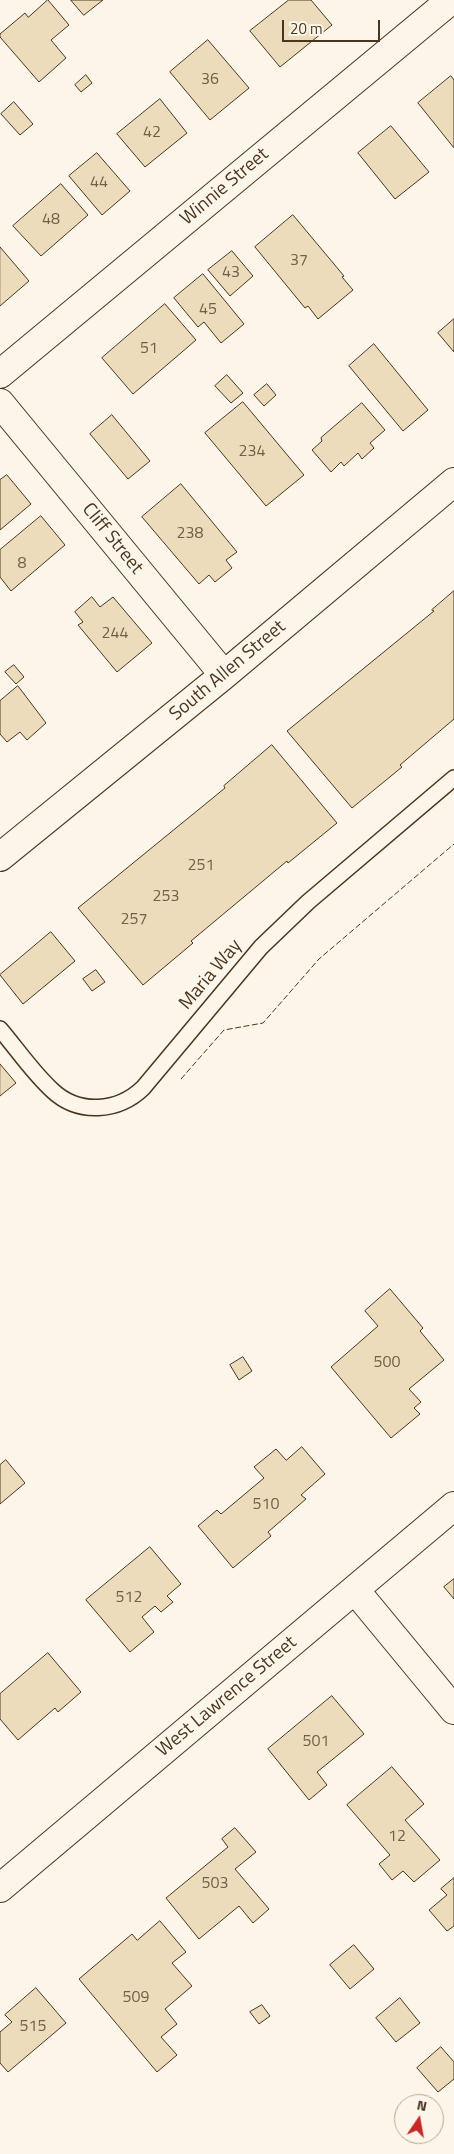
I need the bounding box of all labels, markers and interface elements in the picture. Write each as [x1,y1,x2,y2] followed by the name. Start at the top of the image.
[284,10,382,42] scale bar
[290,17,323,40] text: 20 m
[201,70,219,90] house number: 36
[143,123,161,143] house number: 42
[176,143,274,231] street label: Winnie Street
[90,173,108,193] house number: 44
[42,210,60,230] house number: 48
[290,251,308,271] house number: 37
[222,263,240,283] house number: 43
[199,300,217,320] house number: 45
[140,339,158,359] house number: 51
[239,442,265,462] house number: 234
[77,499,147,579] street label: Cliff Street
[177,524,203,544] house number: 238
[18,554,26,574] house number: 8
[165,616,291,726] street label: South Allen Street
[102,624,128,644] house number: 244
[188,856,214,876] house number: 251
[153,887,179,907] house number: 253
[121,910,147,930] house number: 257
[175,935,247,1015] street label: Maria Way
[374,1353,400,1373] house number: 500
[253,1495,279,1515] house number: 510
[116,1588,142,1608] house number: 512
[152,1632,302,1762] street label: West Lawrence Street
[303,1732,329,1752] house number: 501
[388,1827,406,1847] house number: 12
[202,1874,228,1894] house number: 503
[123,1988,149,2008] house number: 509
[20,2017,46,2037] house number: 515
[394,2094,444,2144] north arrow
[415,2094,429,2116] text: N

